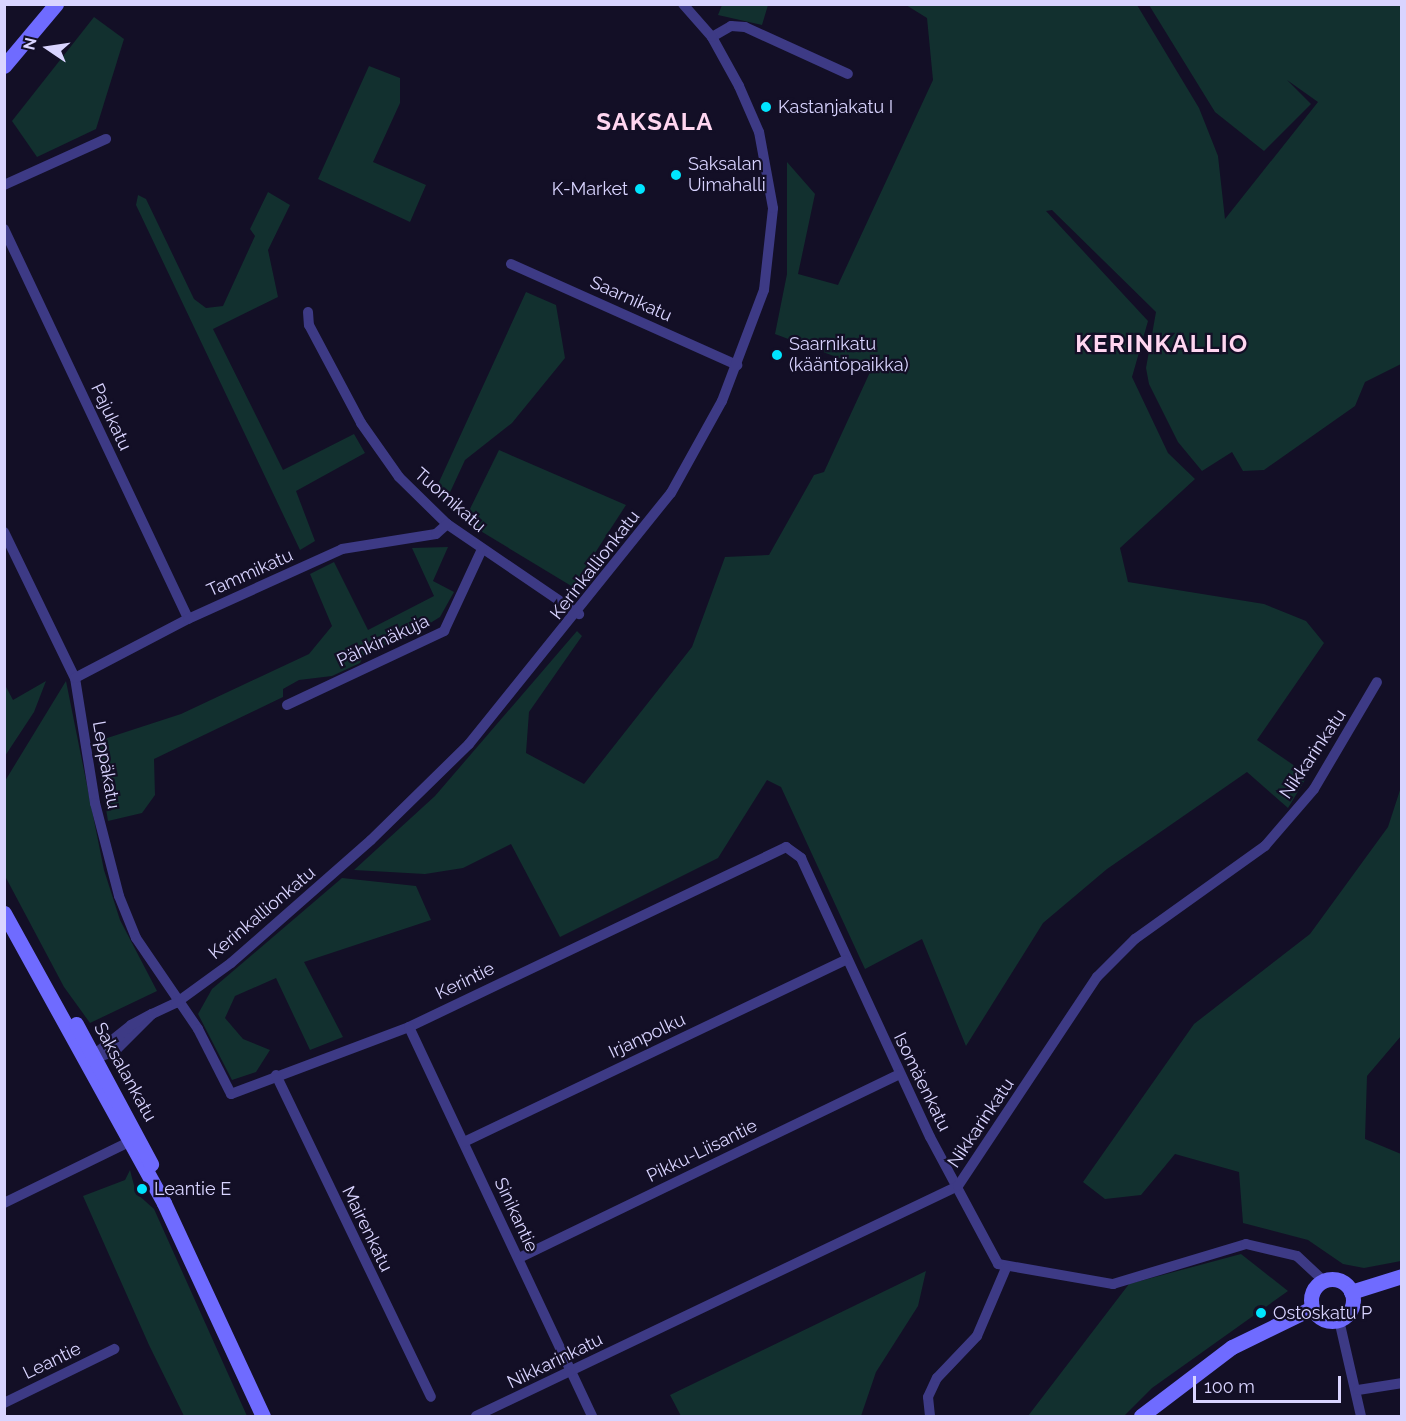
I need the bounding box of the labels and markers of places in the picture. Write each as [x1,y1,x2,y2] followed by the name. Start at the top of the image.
[778,96,893,118] place label: Kastanjakatu I
[759,100,773,114] marker: Kastanjakatu I
[688,154,766,196] place label: Saksalan Uimahalli
[669,168,683,182] marker: Saksalan Uimahalli
[552,178,628,200] place label: K-Market
[633,182,647,196] marker: K-Market
[789,334,908,376] place label: Saarnikatu (kääntöpaikka)
[770,348,784,362] marker: Saarnikatu (kääntöpaikka)
[154,1178,231,1200] place label: Leantie E
[135,1182,149,1196] marker: Leantie E
[1273,1302,1372,1324] place label: Ostoskatu P
[1254,1306,1268,1320] marker: Ostoskatu P

